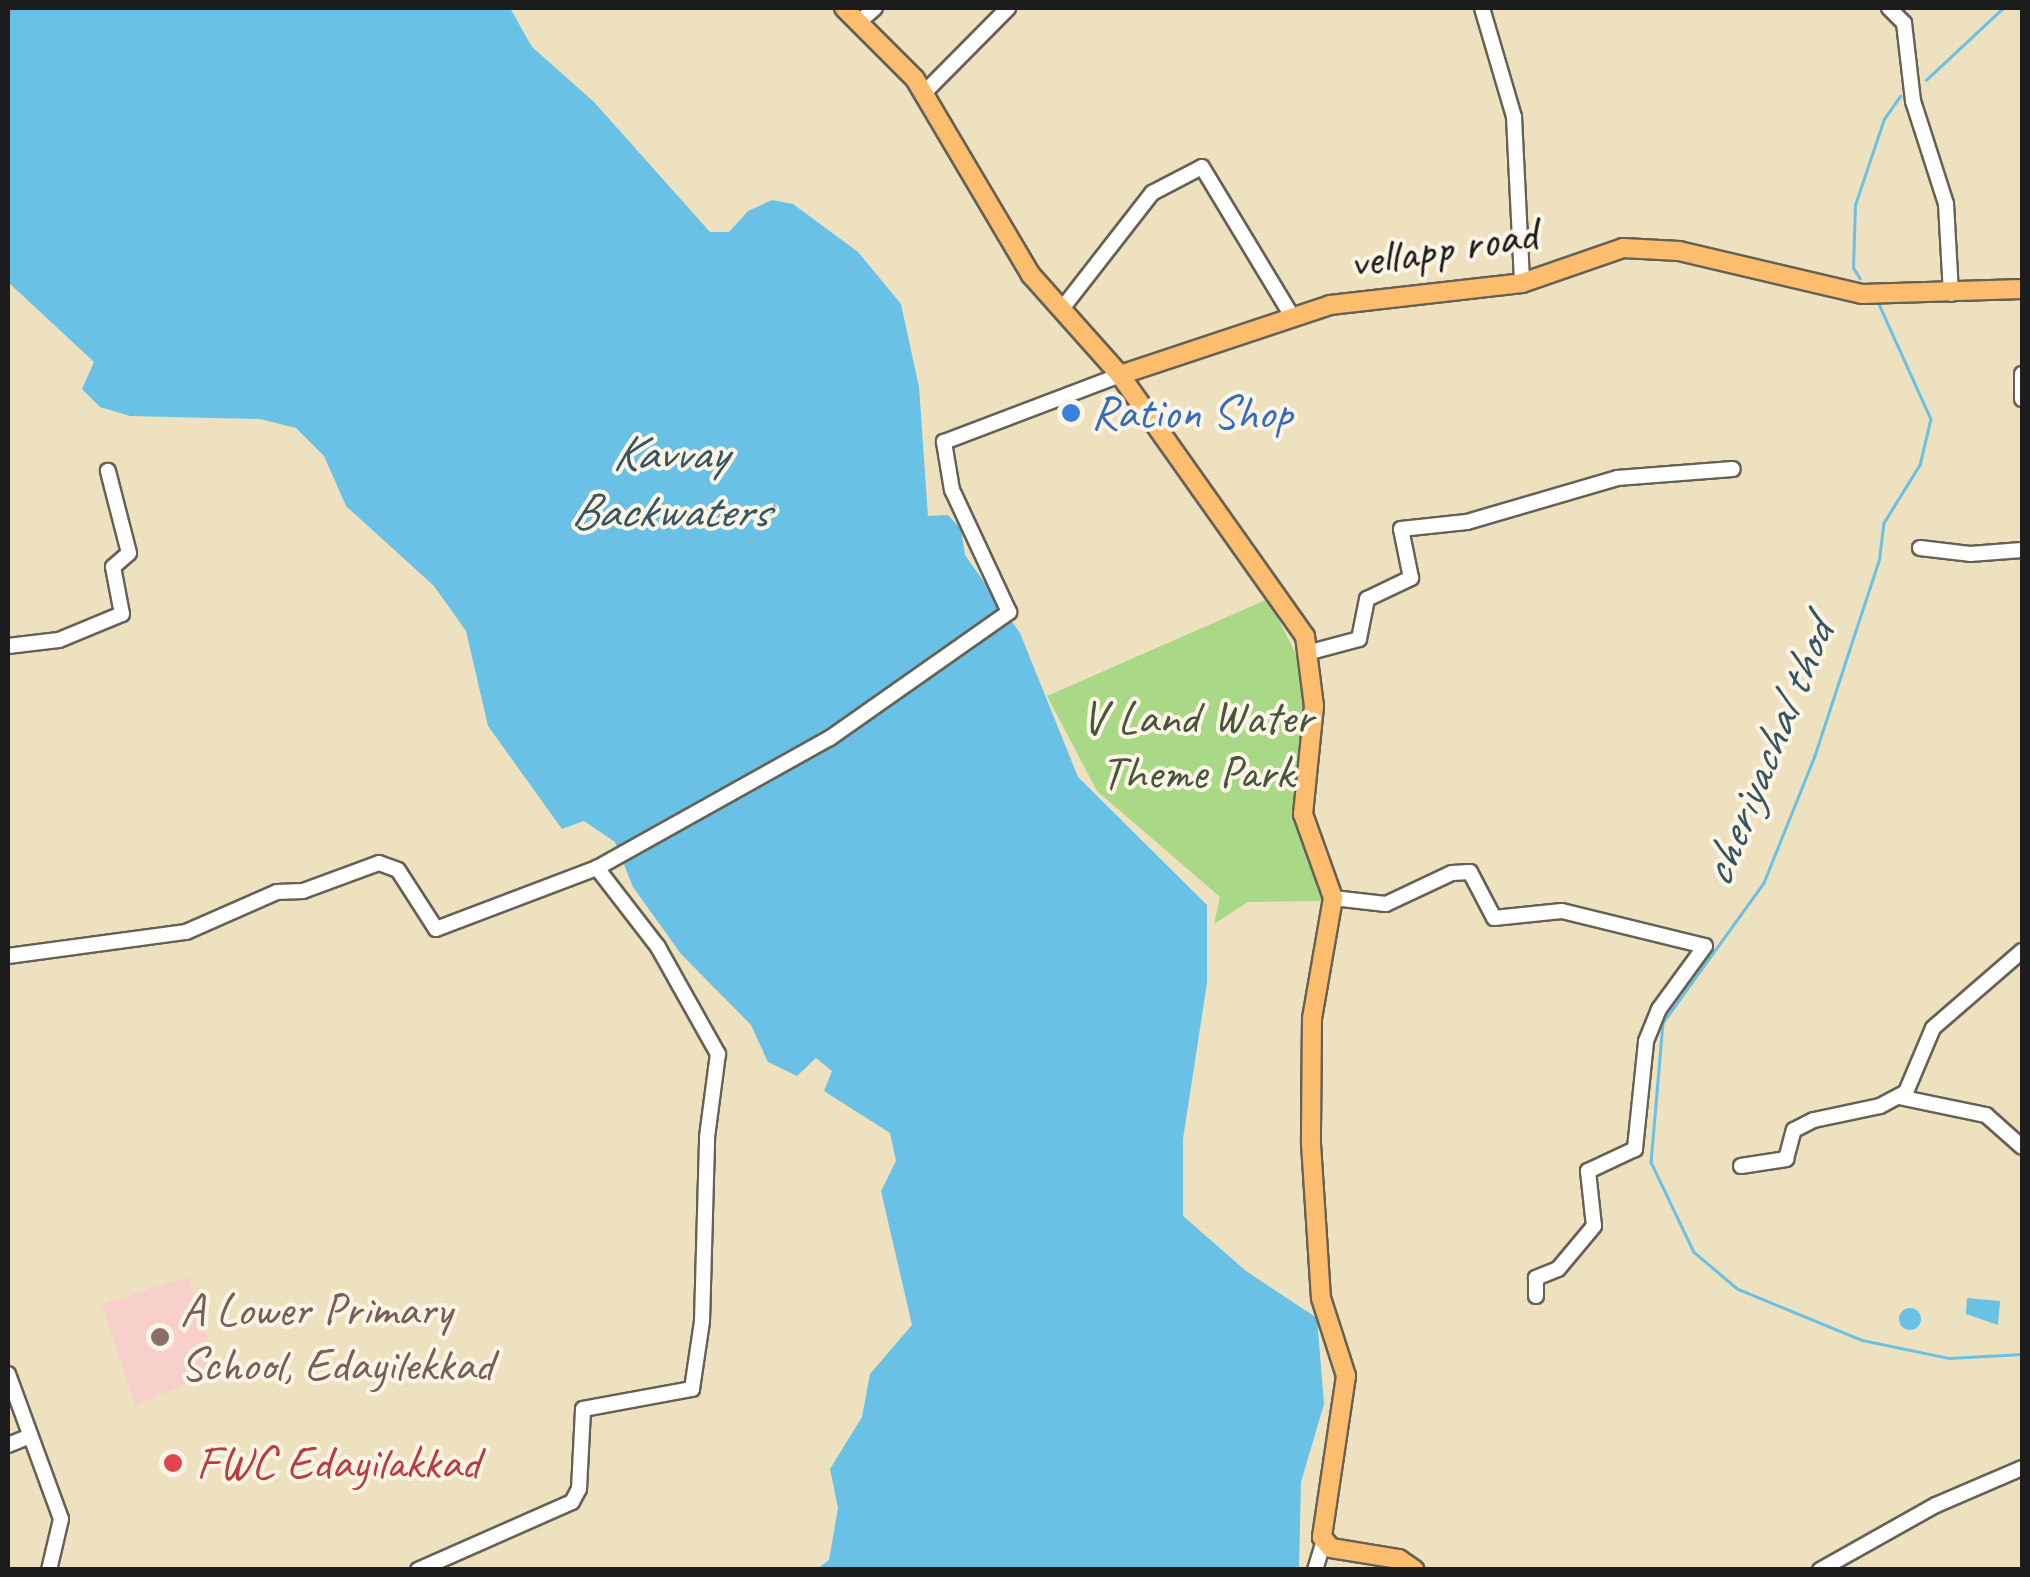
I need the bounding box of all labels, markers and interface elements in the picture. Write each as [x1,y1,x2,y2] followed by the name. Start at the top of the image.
[1346,205,1540,291] street label: vellapp road
[1091,384,1294,442] place label: Ration Shop
[1060,402,1082,424] marker: Ration Shop
[570,422,768,540] water label: Kavvay Backwaters
[1686,613,1846,895] water label: cheriyachal thod
[1081,688,1313,801] park label: V Land Water Theme Park
[180,1280,493,1393] place label: A Lower Primary School, Edayilekkad
[149,1326,171,1348] marker: A Lower Primary School, Edayilekkad
[196,1434,480,1492] place label: FWC Edayilakkad
[160,1450,186,1476] marker: FWC Edayilakkad

